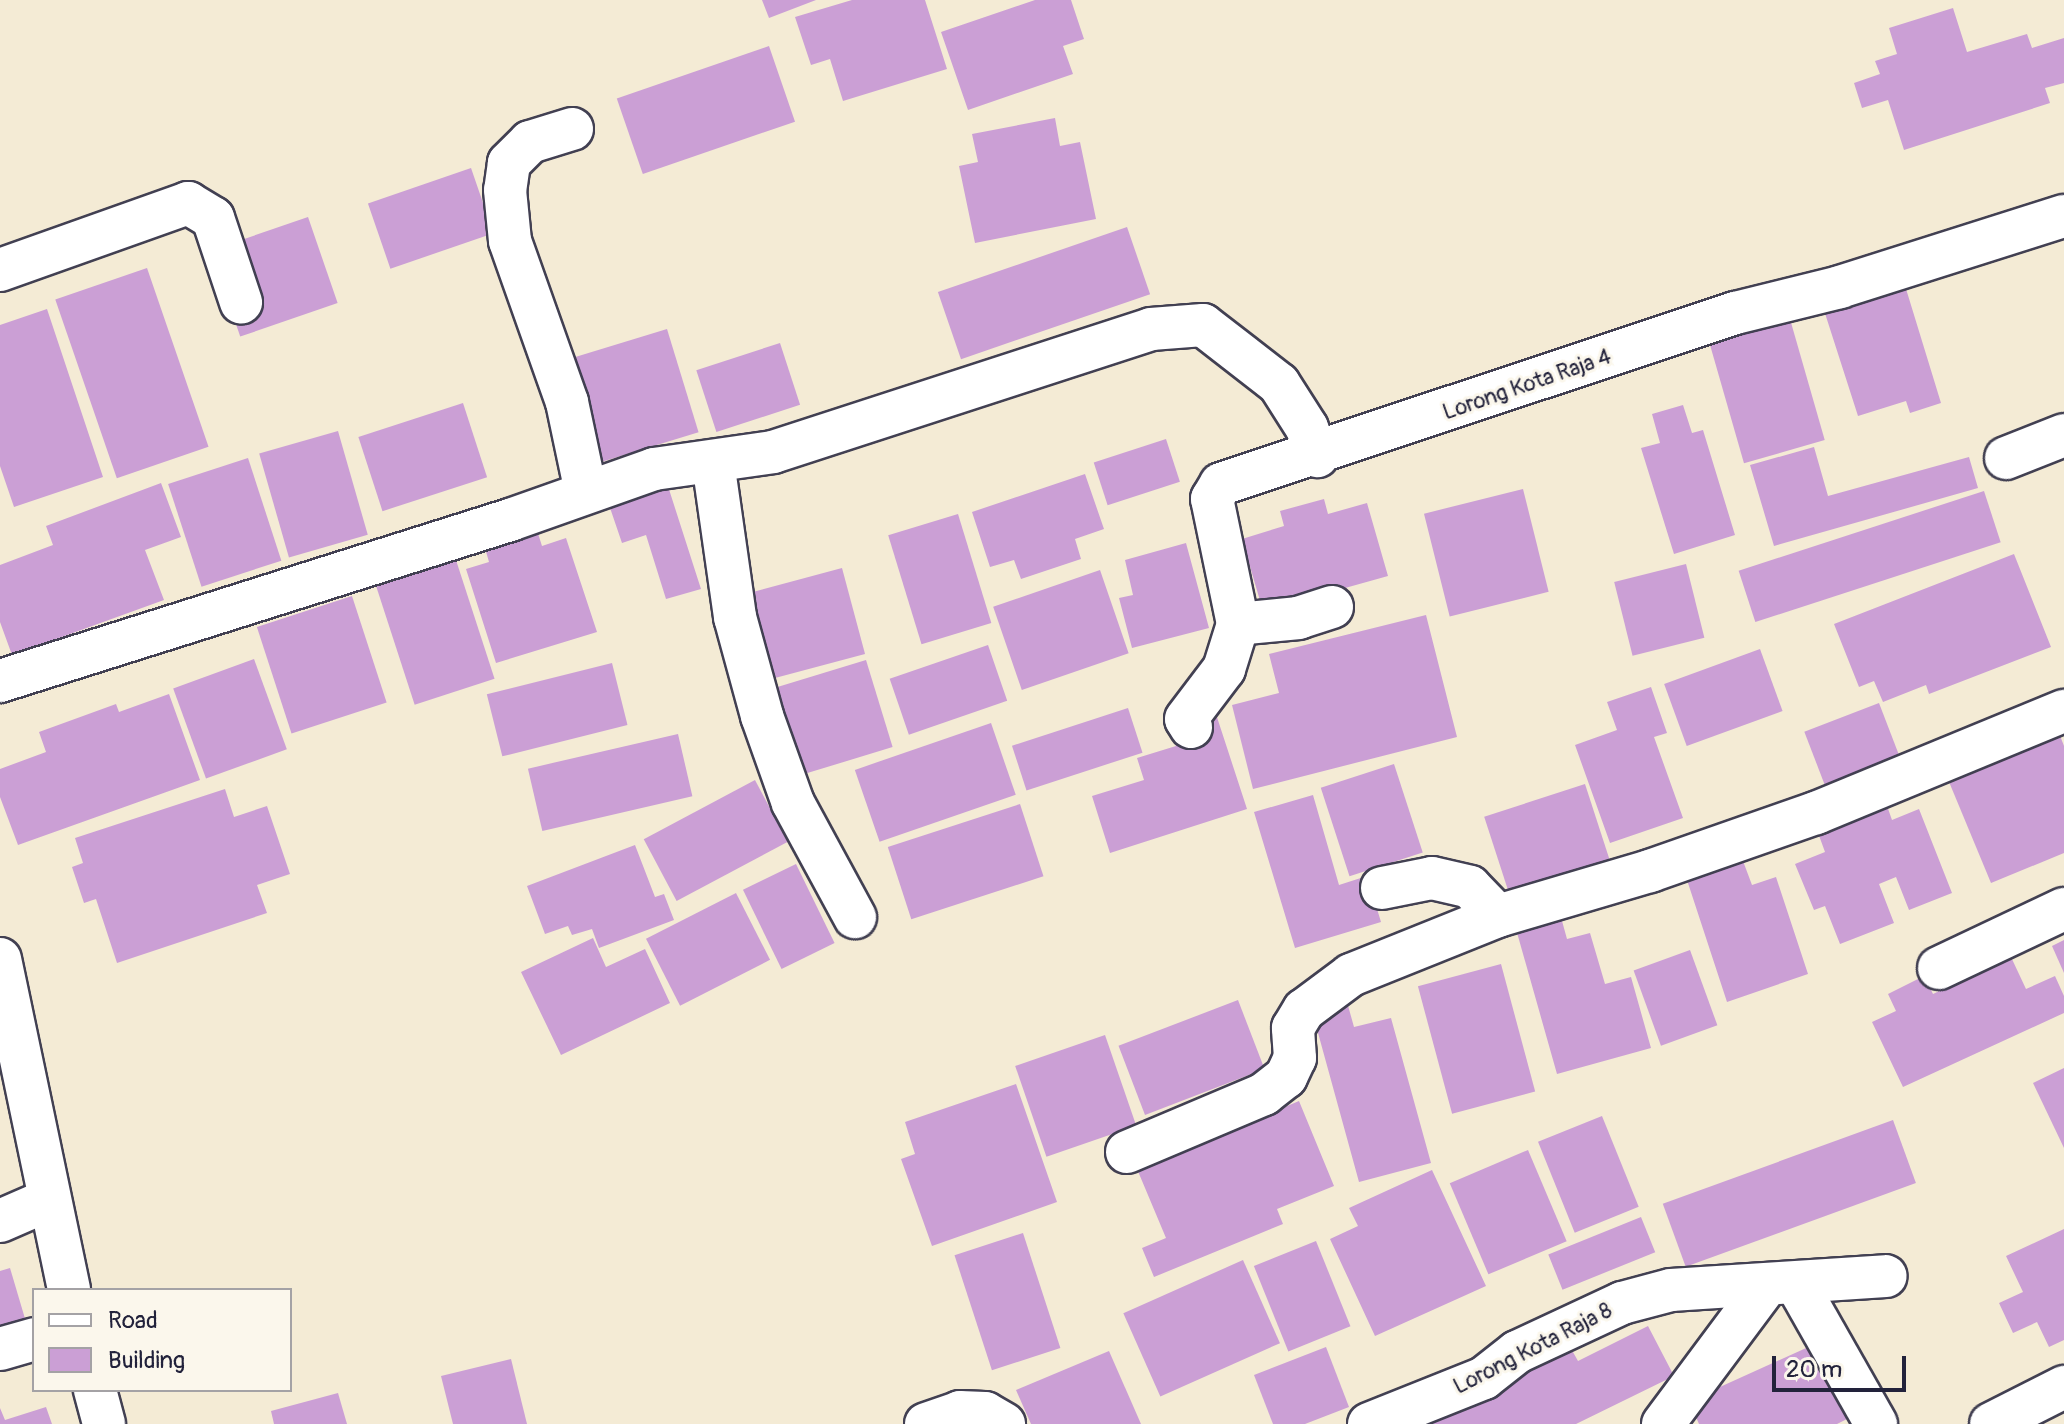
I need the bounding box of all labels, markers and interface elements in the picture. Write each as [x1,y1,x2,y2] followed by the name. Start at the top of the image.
[1439,344,1615,426] street label: Lorong Kota Raja 4
[32,1288,292,1392] legend
[1449,1298,1617,1400] street label: Lorong Kota Raja 8
[108,1306,158,1335] text: Road
[1776,1340,1910,1390] scale bar
[108,1346,185,1375] text: Building
[1786,1355,1842,1384] text: 20 m

